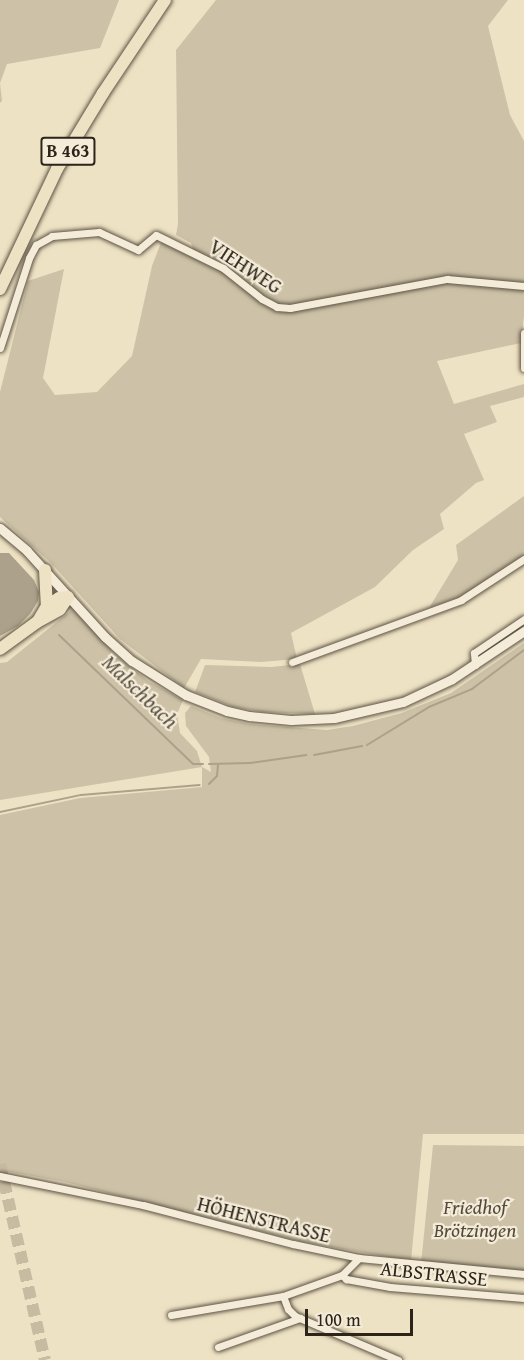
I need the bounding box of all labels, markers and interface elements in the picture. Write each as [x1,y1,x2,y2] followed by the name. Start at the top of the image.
[40,136,97,166] road number: B 463
[205,234,287,298] street label: VIEHWEG
[97,650,183,734] water label: Malschbach
[195,1191,333,1247] street label: HÖHENSTRASSE
[434,1195,516,1242] park label: Friedhof Brötzingen
[379,1255,489,1291] street label: ALBSTRASSE
[308,1297,416,1335] scale bar
[316,1306,361,1333] text: 100 m

